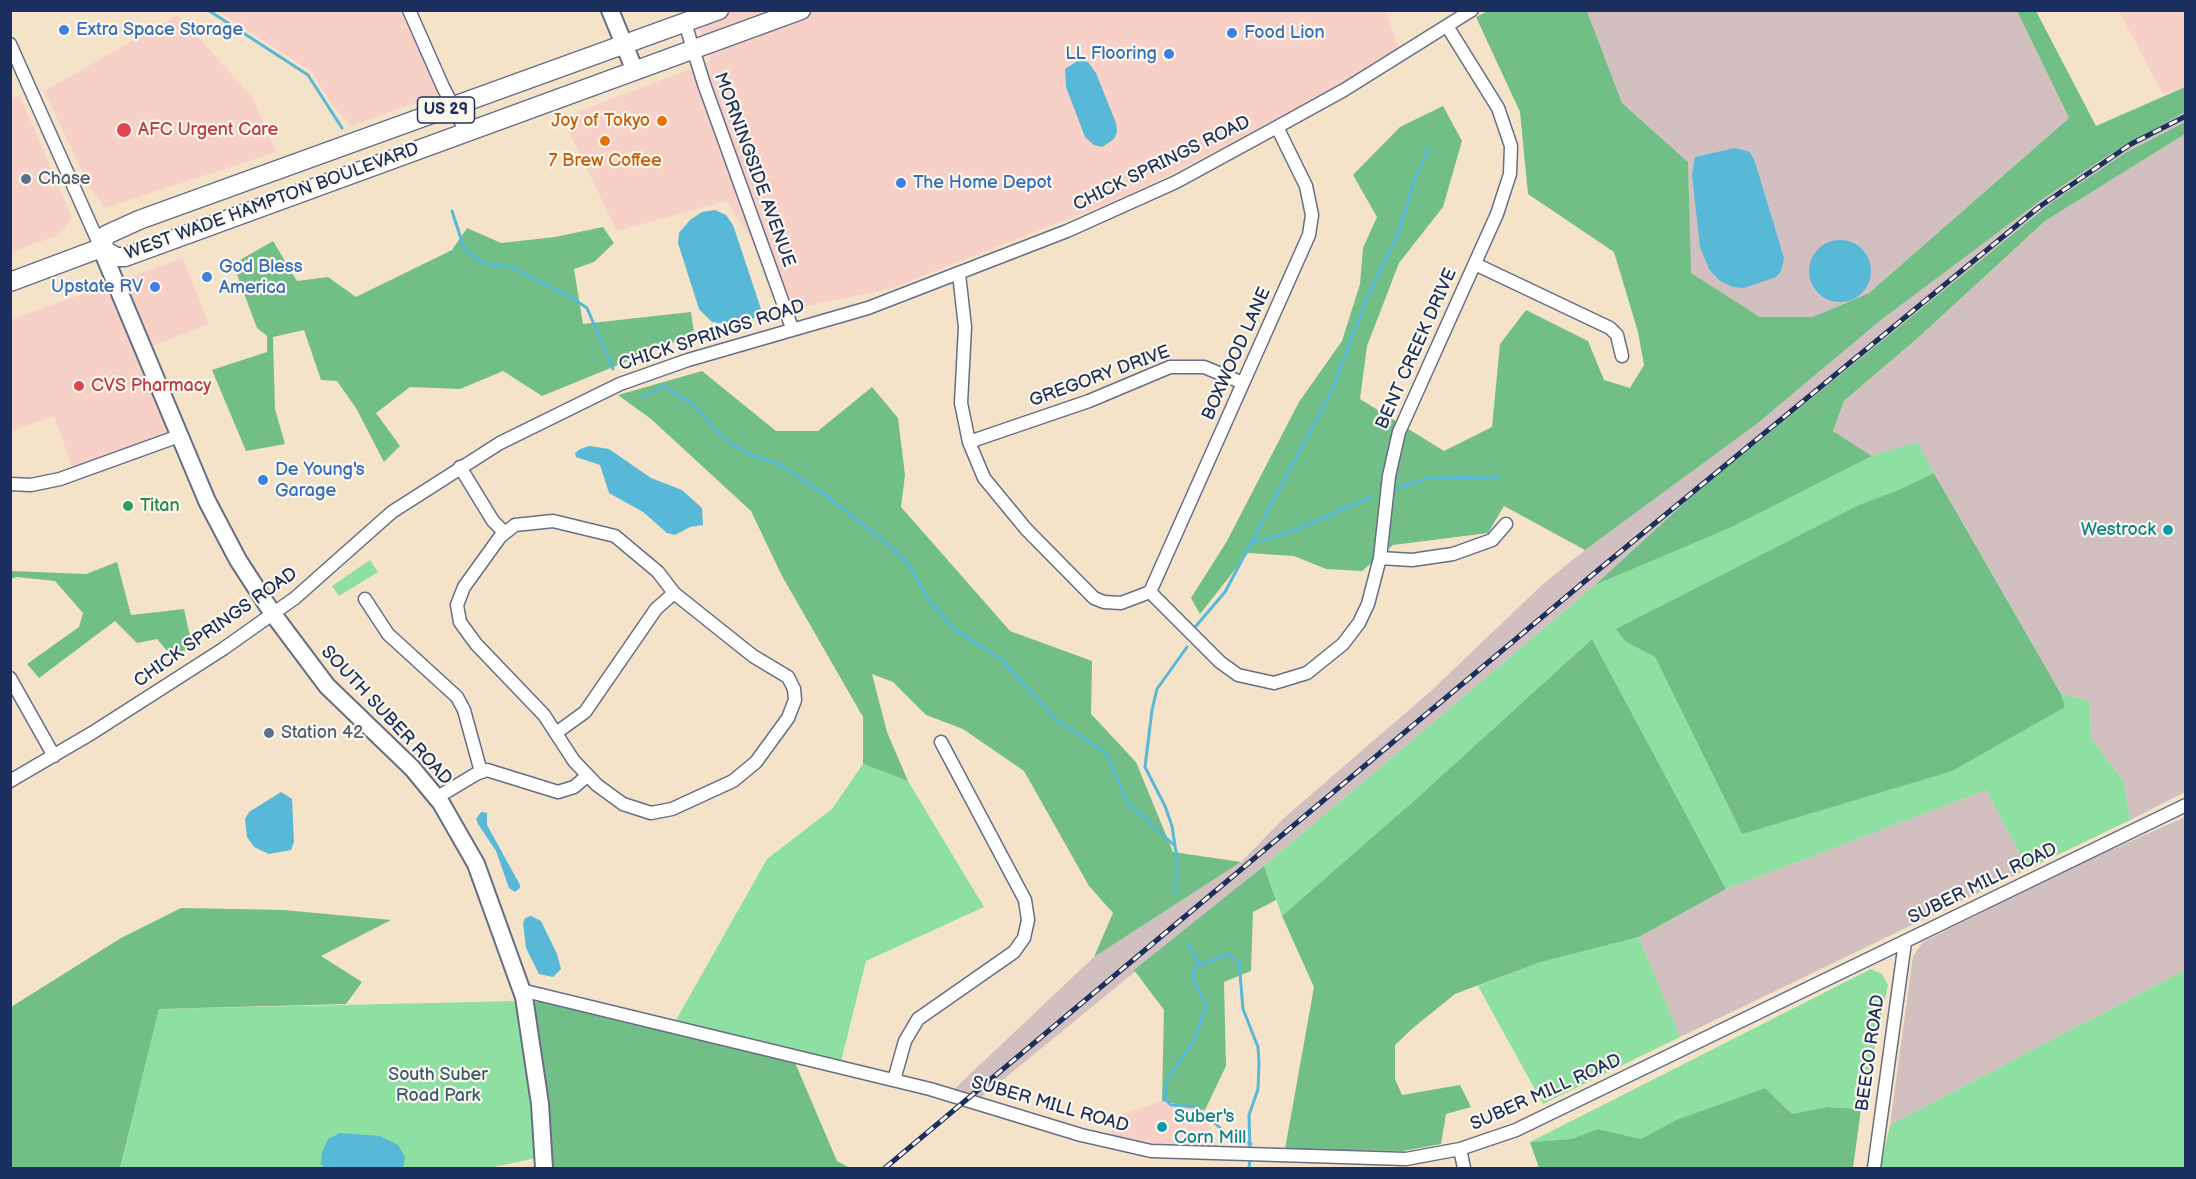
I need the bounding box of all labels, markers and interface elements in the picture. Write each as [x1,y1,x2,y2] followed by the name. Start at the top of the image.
[76,19,243,41] place label: Extra Space Storage
[1244,22,1325,44] place label: Food Lion
[57,23,71,37] marker: Extra Space Storage
[1225,26,1239,40] marker: Food Lion
[1065,43,1157,65] place label: LL Flooring
[1162,47,1176,61] marker: LL Flooring
[709,70,799,270] street label: MORNINGSIDE AVENUE
[418,97,474,123] road number: US 29
[551,110,650,132] place label: Joy of Tokyo
[1070,112,1254,216] street label: CHICK SPRINGS ROAD
[655,114,669,128] marker: Joy of Tokyo
[138,119,278,141] place label: AFC Urgent Care
[115,121,133,139] marker: AFC Urgent Care
[598,134,612,148] marker: 7 Brew Coffee
[122,139,422,265] street label: WEST WADE HAMPTON BOULEVARD
[548,150,662,172] place label: 7 Brew Coffee
[38,168,91,190] place label: Chase
[19,172,33,186] marker: Chase
[913,172,1052,194] place label: The Home Depot
[894,176,908,190] marker: The Home Depot
[219,256,303,298] place label: God Bless America
[1372,265,1462,433] street label: BENT CREEK DRIVE
[200,270,214,284] marker: God Bless America
[51,276,143,298] place label: Upstate RV
[148,280,162,294] marker: Upstate RV
[1198,284,1276,424] street label: BOXWOOD LANE
[616,296,808,376] street label: CHICK SPRINGS ROAD
[1027,342,1173,412] street label: GREGORY DRIVE
[91,375,211,397] place label: CVS Pharmacy
[72,379,86,393] marker: CVS Pharmacy
[275,459,365,502] place label: De Young's Garage
[256,473,270,487] marker: De Young's Garage
[140,495,180,517] place label: Titan
[121,499,135,513] marker: Titan
[2081,519,2156,541] place label: Westrock
[2161,523,2175,537] marker: Westrock
[130,563,302,693] street label: CHICK SPRINGS ROAD
[316,642,456,790] street label: SOUTH SUBER ROAD
[281,722,364,744] place label: Station 42
[262,726,276,740] marker: Station 42
[1905,839,2061,929] street label: SUBER MILL ROAD
[1852,993,1890,1113] street label: BEECO ROAD
[1467,1050,1625,1136] street label: SUBER MILL ROAD
[388,1064,488,1106] park label: South Suber Road Park
[969,1072,1131,1138] street label: SUBER MILL ROAD
[1174,1106,1246,1148] place label: Suber's Corn Mill
[1155,1120,1169,1134] marker: Suber's Corn Mill

